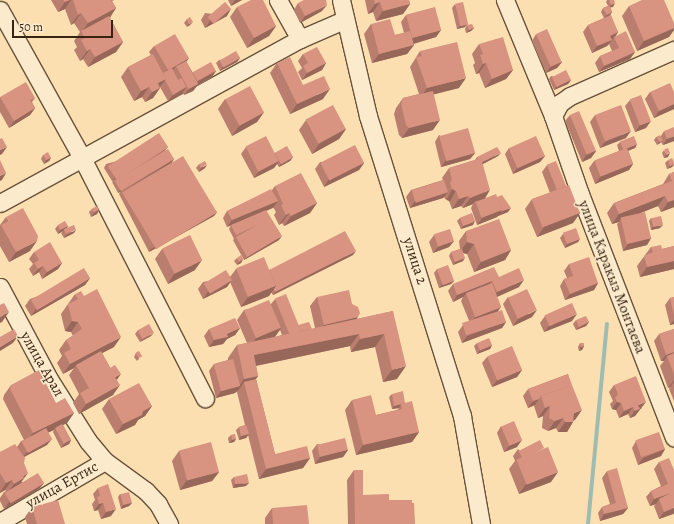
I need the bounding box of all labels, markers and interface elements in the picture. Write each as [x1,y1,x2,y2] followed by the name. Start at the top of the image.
[14,12,115,38] scale bar
[19,19,43,35] text: 50 m
[574,198,650,356] street label: улица Каракыз Монтаева
[399,235,431,287] street label: улица 2
[16,328,68,400] street label: улица Арал
[23,458,101,512] street label: улица Ертис

